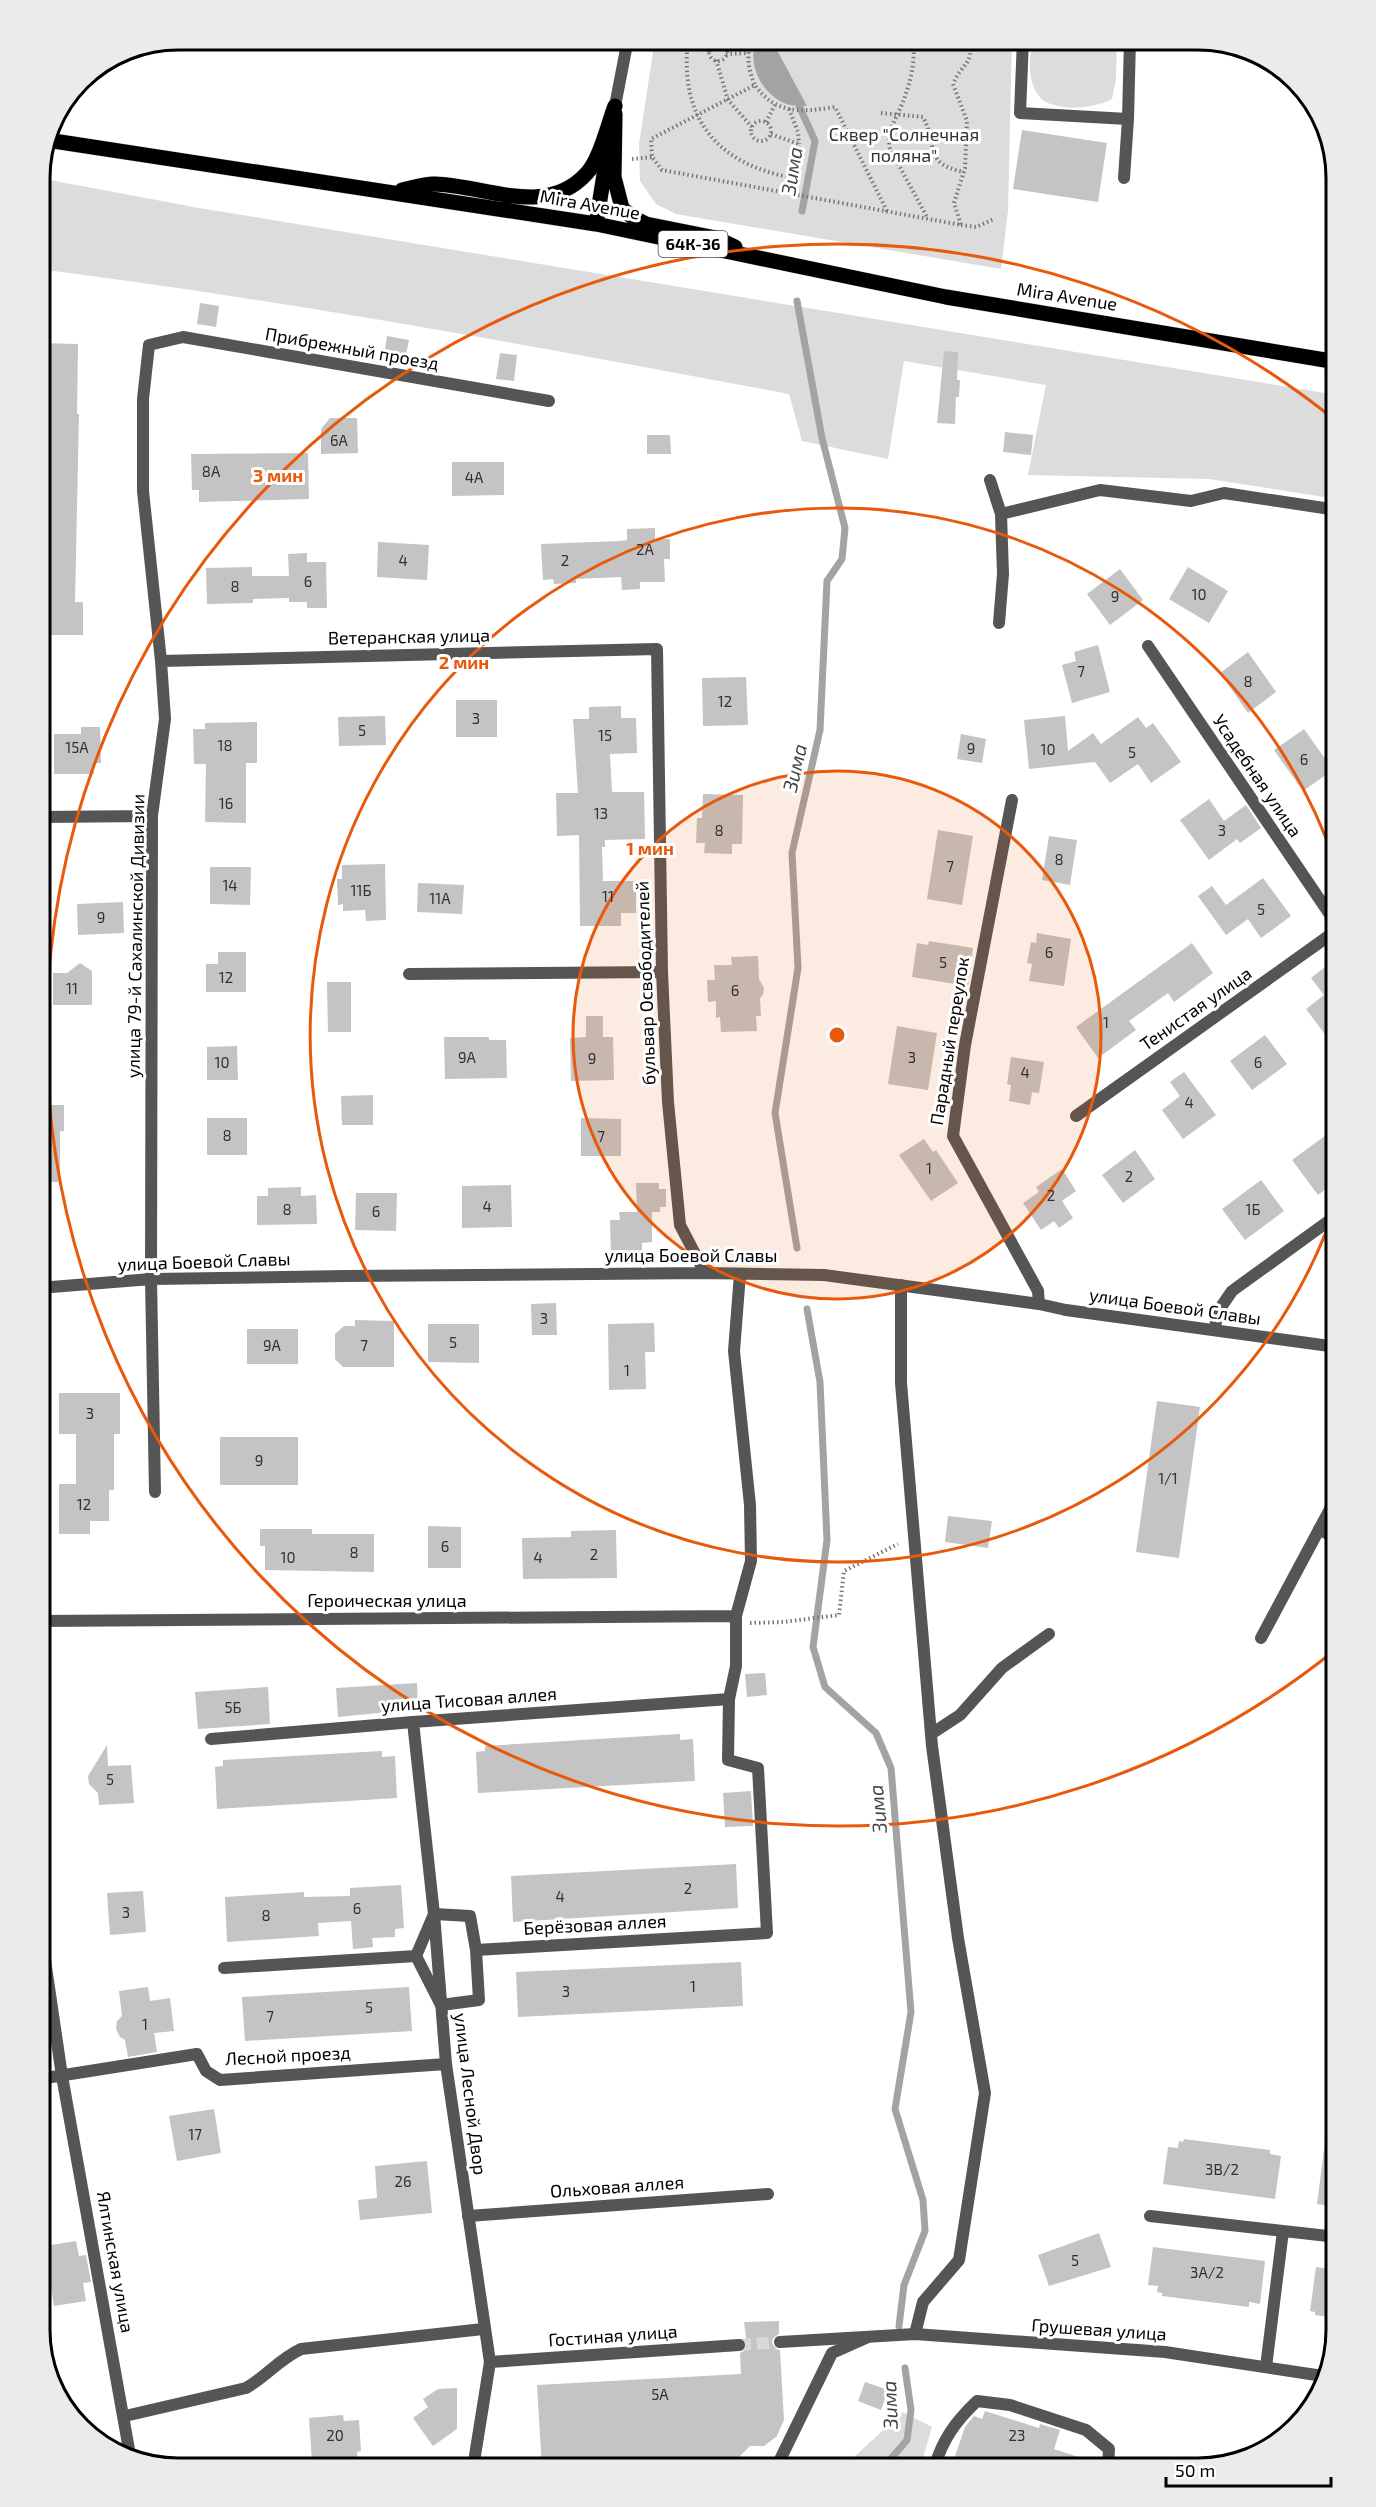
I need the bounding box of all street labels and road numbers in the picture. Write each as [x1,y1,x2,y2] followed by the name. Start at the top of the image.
[538,184,642,224] street label: Mira Avenue
[658,231,728,257] road number: 64К-36
[1015,277,1119,315] street label: Mira Avenue
[264,322,441,374] street label: Прибрежный проезд
[328,624,490,648] street label: Ветеранская улица
[1209,710,1307,841] street label: Усадебная улица
[122,794,148,1078] street label: улица 79-й Сахалинской Дивизии
[630,881,660,1086] street label: бульвар Освободителей
[925,955,973,1127] street label: Парадный переулок
[1136,962,1255,1055] street label: Тенистая улица
[604,1244,778,1266] street label: улица Боевой Славы
[117,1247,291,1275] street label: улица Боевой Славы
[1088,1283,1262,1329] street label: улица Боевой Славы
[307,1589,467,1611] street label: Героическая улица
[380,1682,558,1716] street label: улица Тисовая аллея
[523,1909,667,1939] street label: Берёзовая аллея
[450,2012,492,2176] street label: улица Лесной Двор
[225,2041,351,2069] street label: Лесной проезд
[549,2170,685,2202] street label: Ольховая аллея
[93,2189,139,2334] street label: Ялтинская улица
[1031,2313,1168,2345] street label: Грушевая улица
[548,2320,678,2350] street label: Гостиная улица

